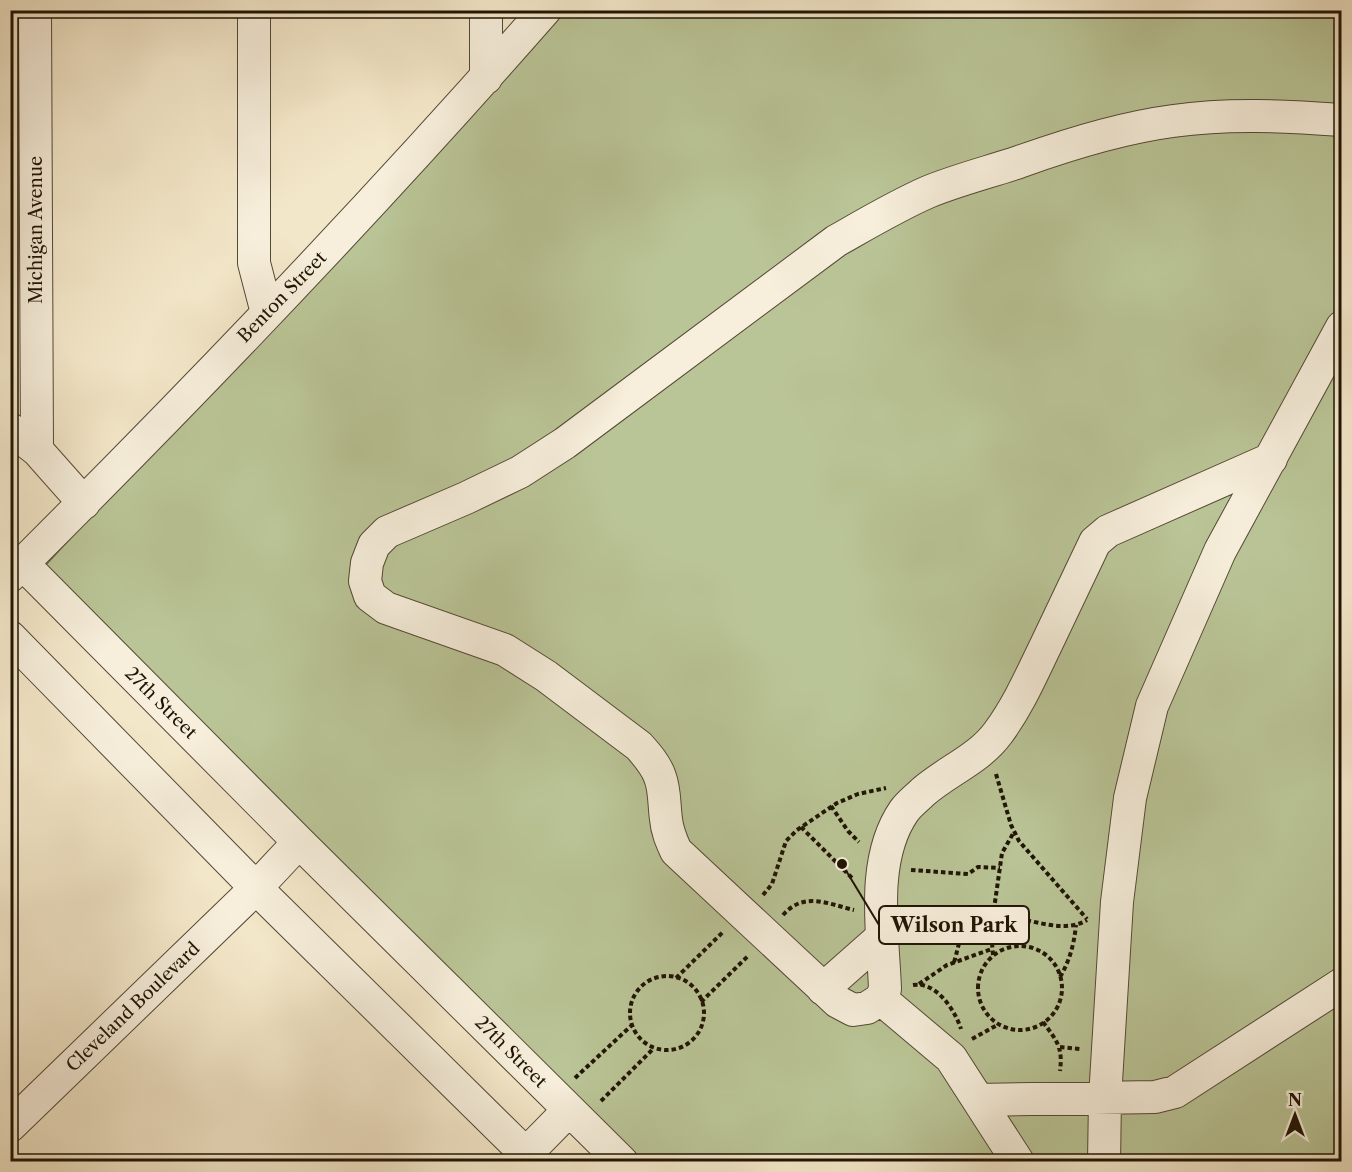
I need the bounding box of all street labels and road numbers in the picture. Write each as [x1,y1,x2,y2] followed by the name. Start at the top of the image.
[25,156,47,304] street label: Michigan Avenue
[233,246,331,347] street label: Benton Street
[120,662,202,744] street label: 27th Street
[62,938,204,1076] street label: Cleveland Boulevard
[470,1011,552,1093] street label: 27th Street

